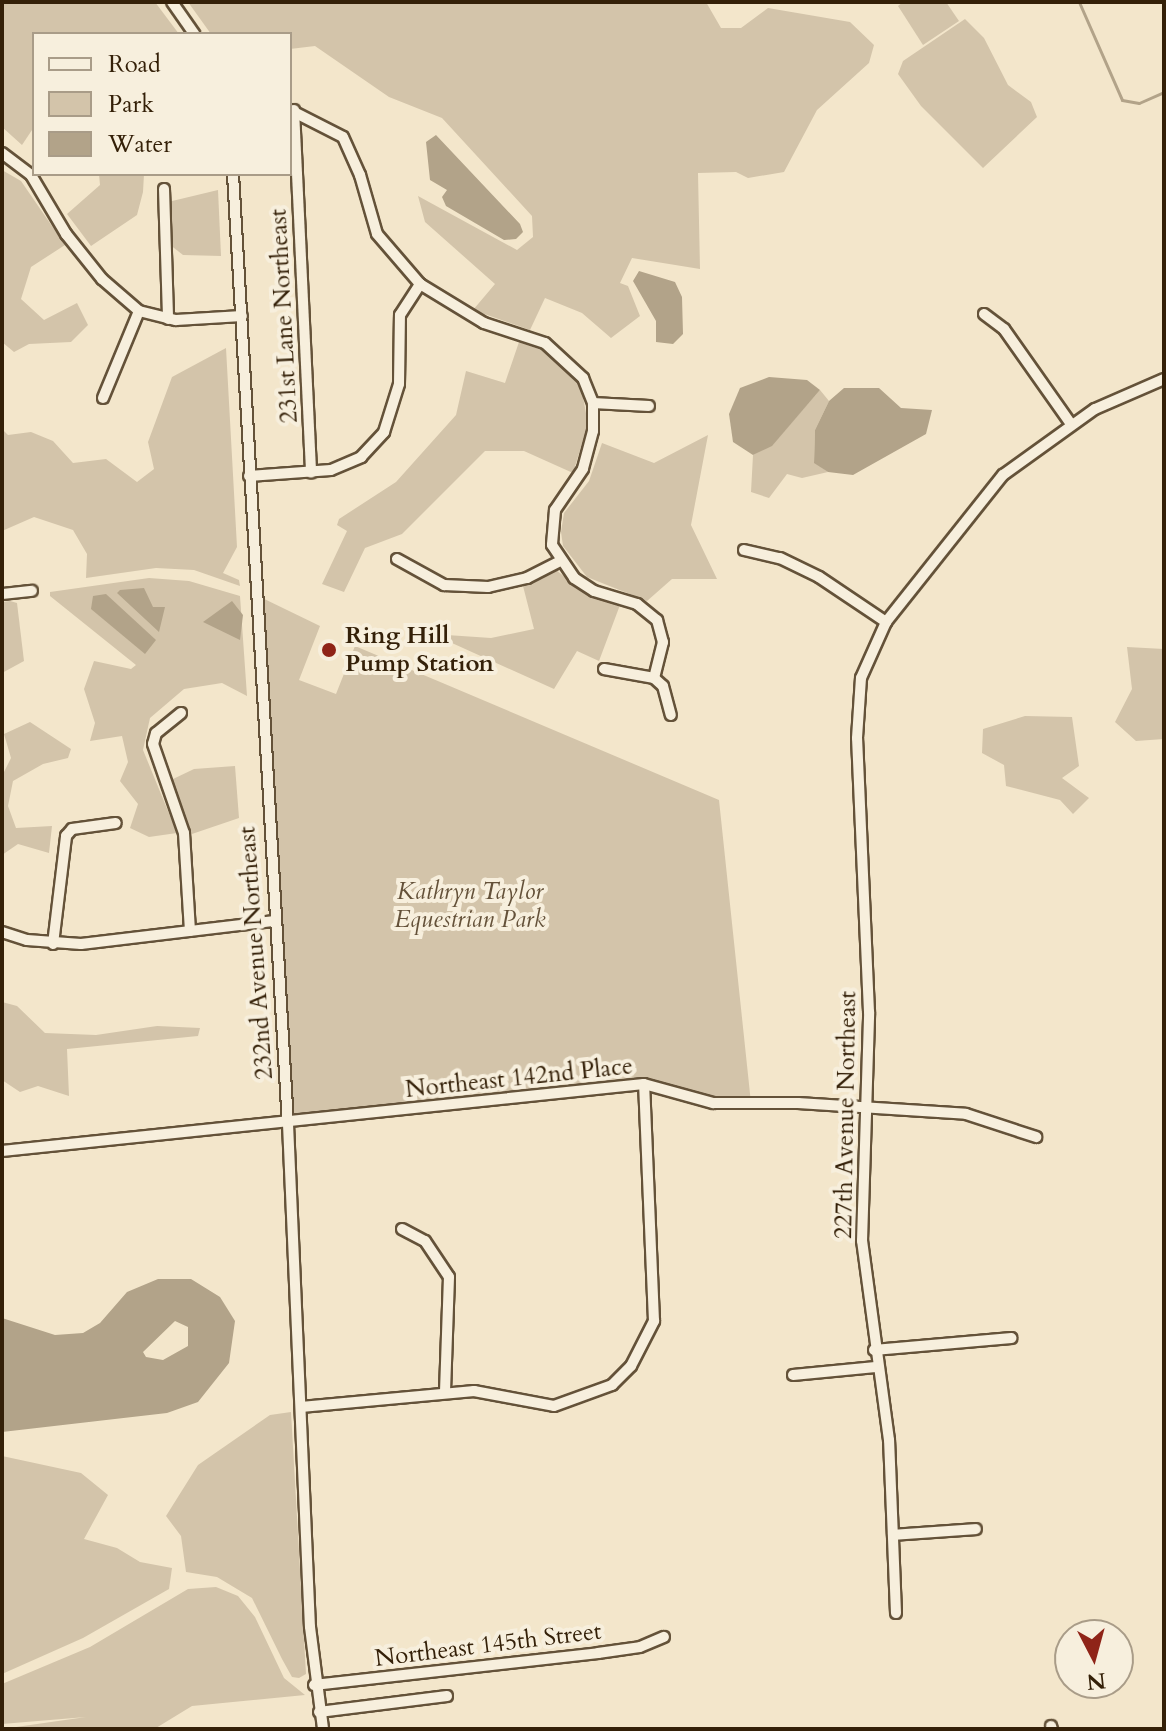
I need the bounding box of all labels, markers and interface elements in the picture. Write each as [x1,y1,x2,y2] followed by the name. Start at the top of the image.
[32,32,292,176] legend
[108,48,161,81] text: Road
[108,88,154,121] text: Park
[108,128,172,161] text: Water
[264,208,304,424] street label: 231st Lane Northeast
[345,622,494,678] place label: Ring Hill Pump Station
[320,641,338,659] marker: Ring Hill Pump Station
[233,825,279,1081] street label: 232nd Avenue Northeast
[394,878,546,934] park label: Kathryn Taylor Equestrian Park
[829,991,863,1239] street label: 227th Avenue Northeast
[404,1052,634,1104] street label: Northeast 142nd Place
[373,1617,603,1673] street label: Northeast 145th Street
[1054,1619,1134,1699] north arrow
[1085,1665,1107,1697] text: N

